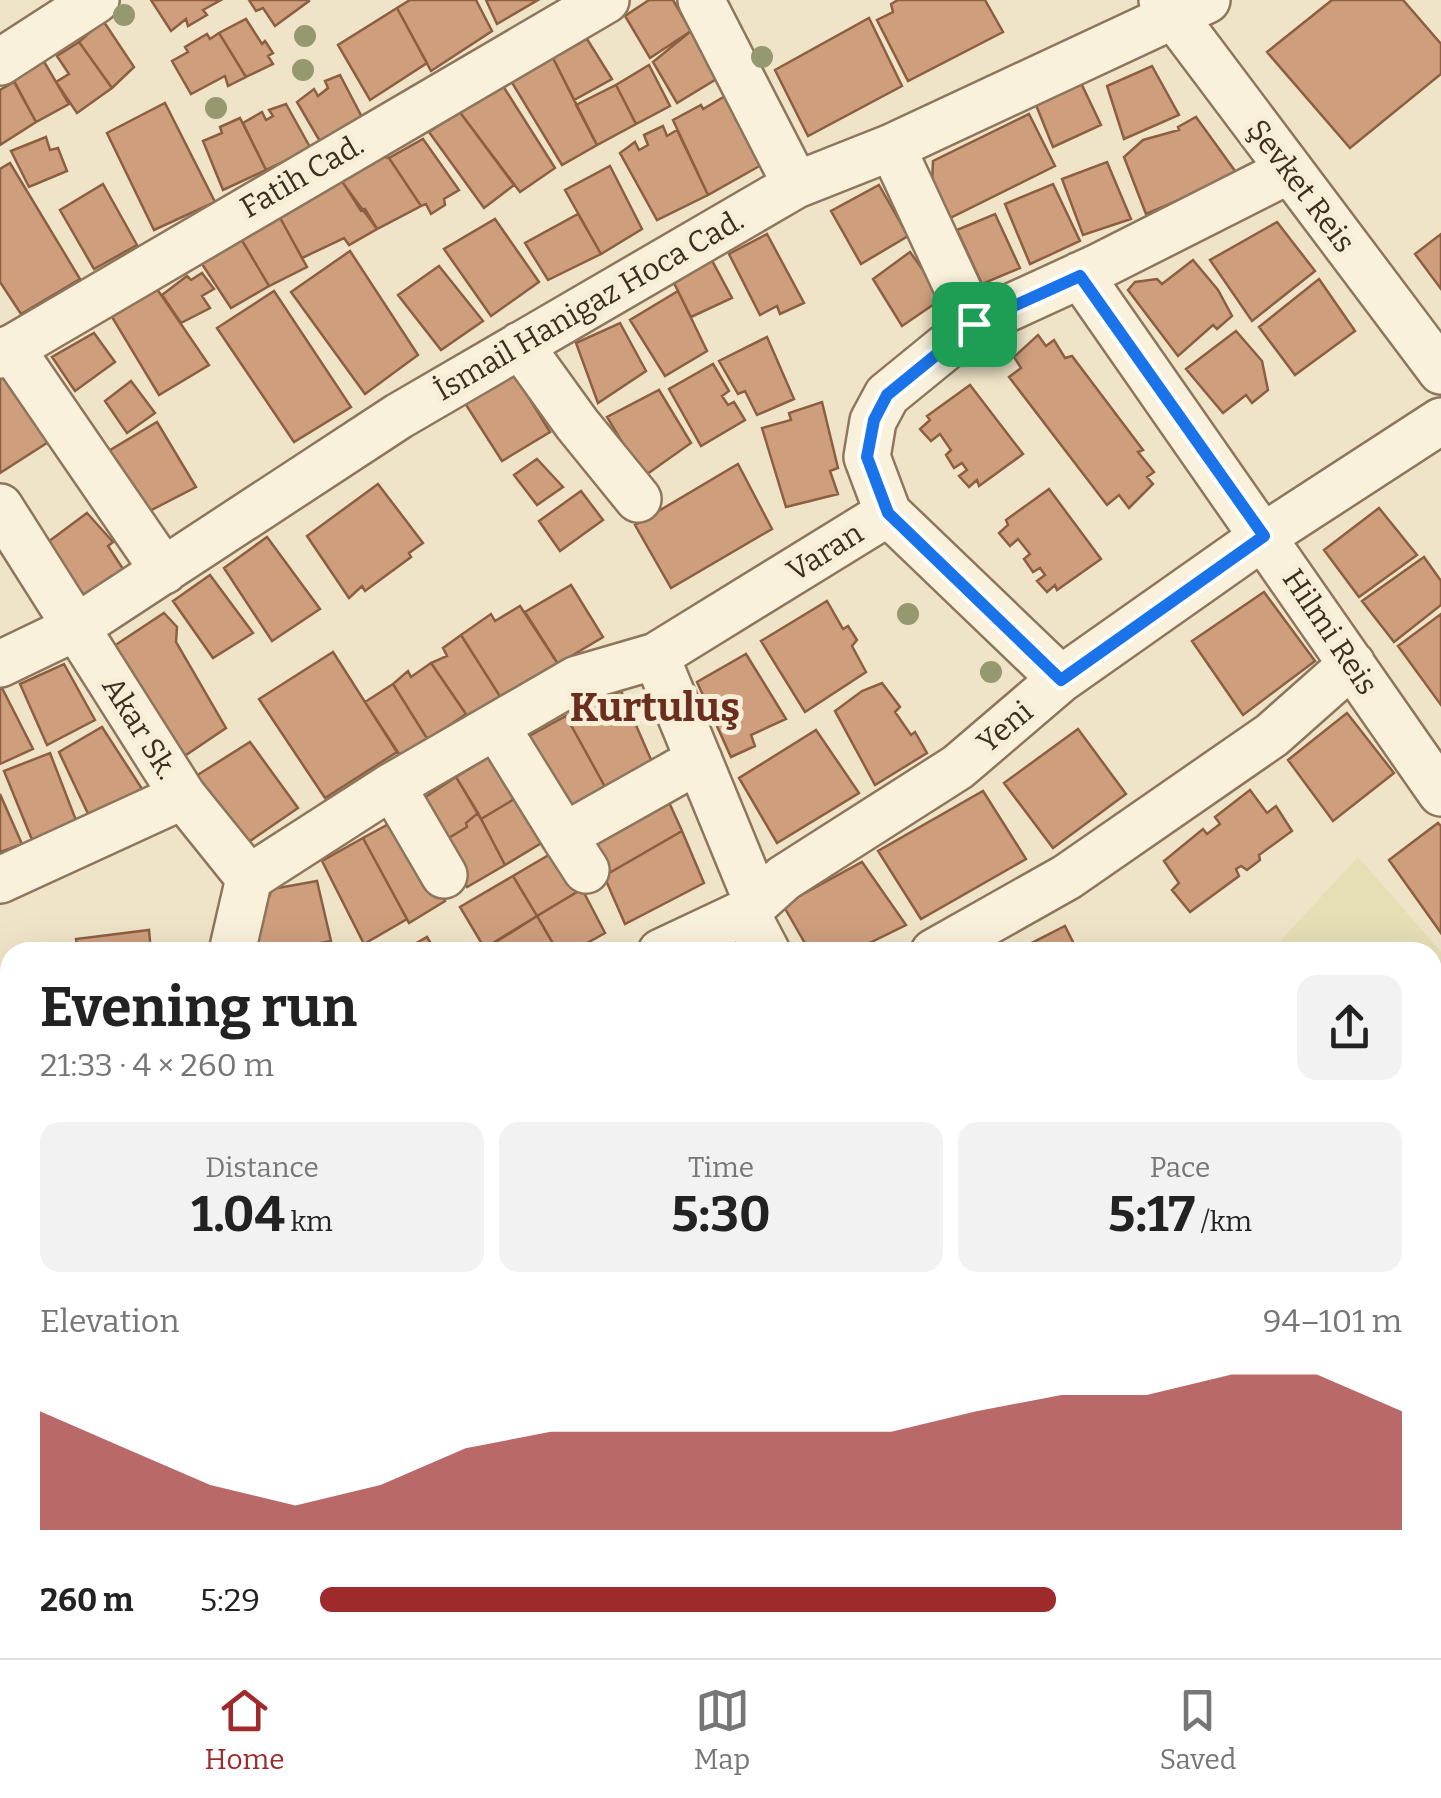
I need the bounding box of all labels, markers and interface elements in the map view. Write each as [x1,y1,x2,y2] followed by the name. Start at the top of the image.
[1239,112,1363,260] street label: Şevket Reis
[234,126,370,226] street label: Fatih Cad.
[428,202,750,408] street label: İsmail Hanigaz Hoca Cad.
[932,282,1017,367] pin
[947,297,1002,352] icon: arrive
[781,515,869,589] street label: Varan
[1275,562,1385,702] street label: Hilmi Reis
[95,670,185,786] street label: Akar Sk.
[570,684,740,732] district label: Kurtuluş
[970,693,1040,760] street label: Yeni
[40,975,357,1041] text: Evening run
[1297,975,1402,1080] button: share
[40,1046,274,1084] text: 21:33 · 4 × 260 m
[205,1151,319,1184] text: Distance
[688,1151,754,1184] text: Time
[1150,1151,1210,1184] text: Pace
[191,1184,285,1244] text: 1.04
[671,1184,771,1244] text: 5:30
[1108,1184,1195,1244] text: 5:17
[285,1205,333,1238] text: km
[1195,1205,1252,1238] text: /km
[40,1302,180,1340] text: Elevation
[1263,1302,1402,1340] text: 94–101 m
[40,1581,134,1619] text: 260 m
[200,1581,260,1619] text: 5:29
[205,1683,285,1776] tab: Home
[694,1683,750,1776] tab: Map
[1159,1683,1236,1776] tab: Saved

